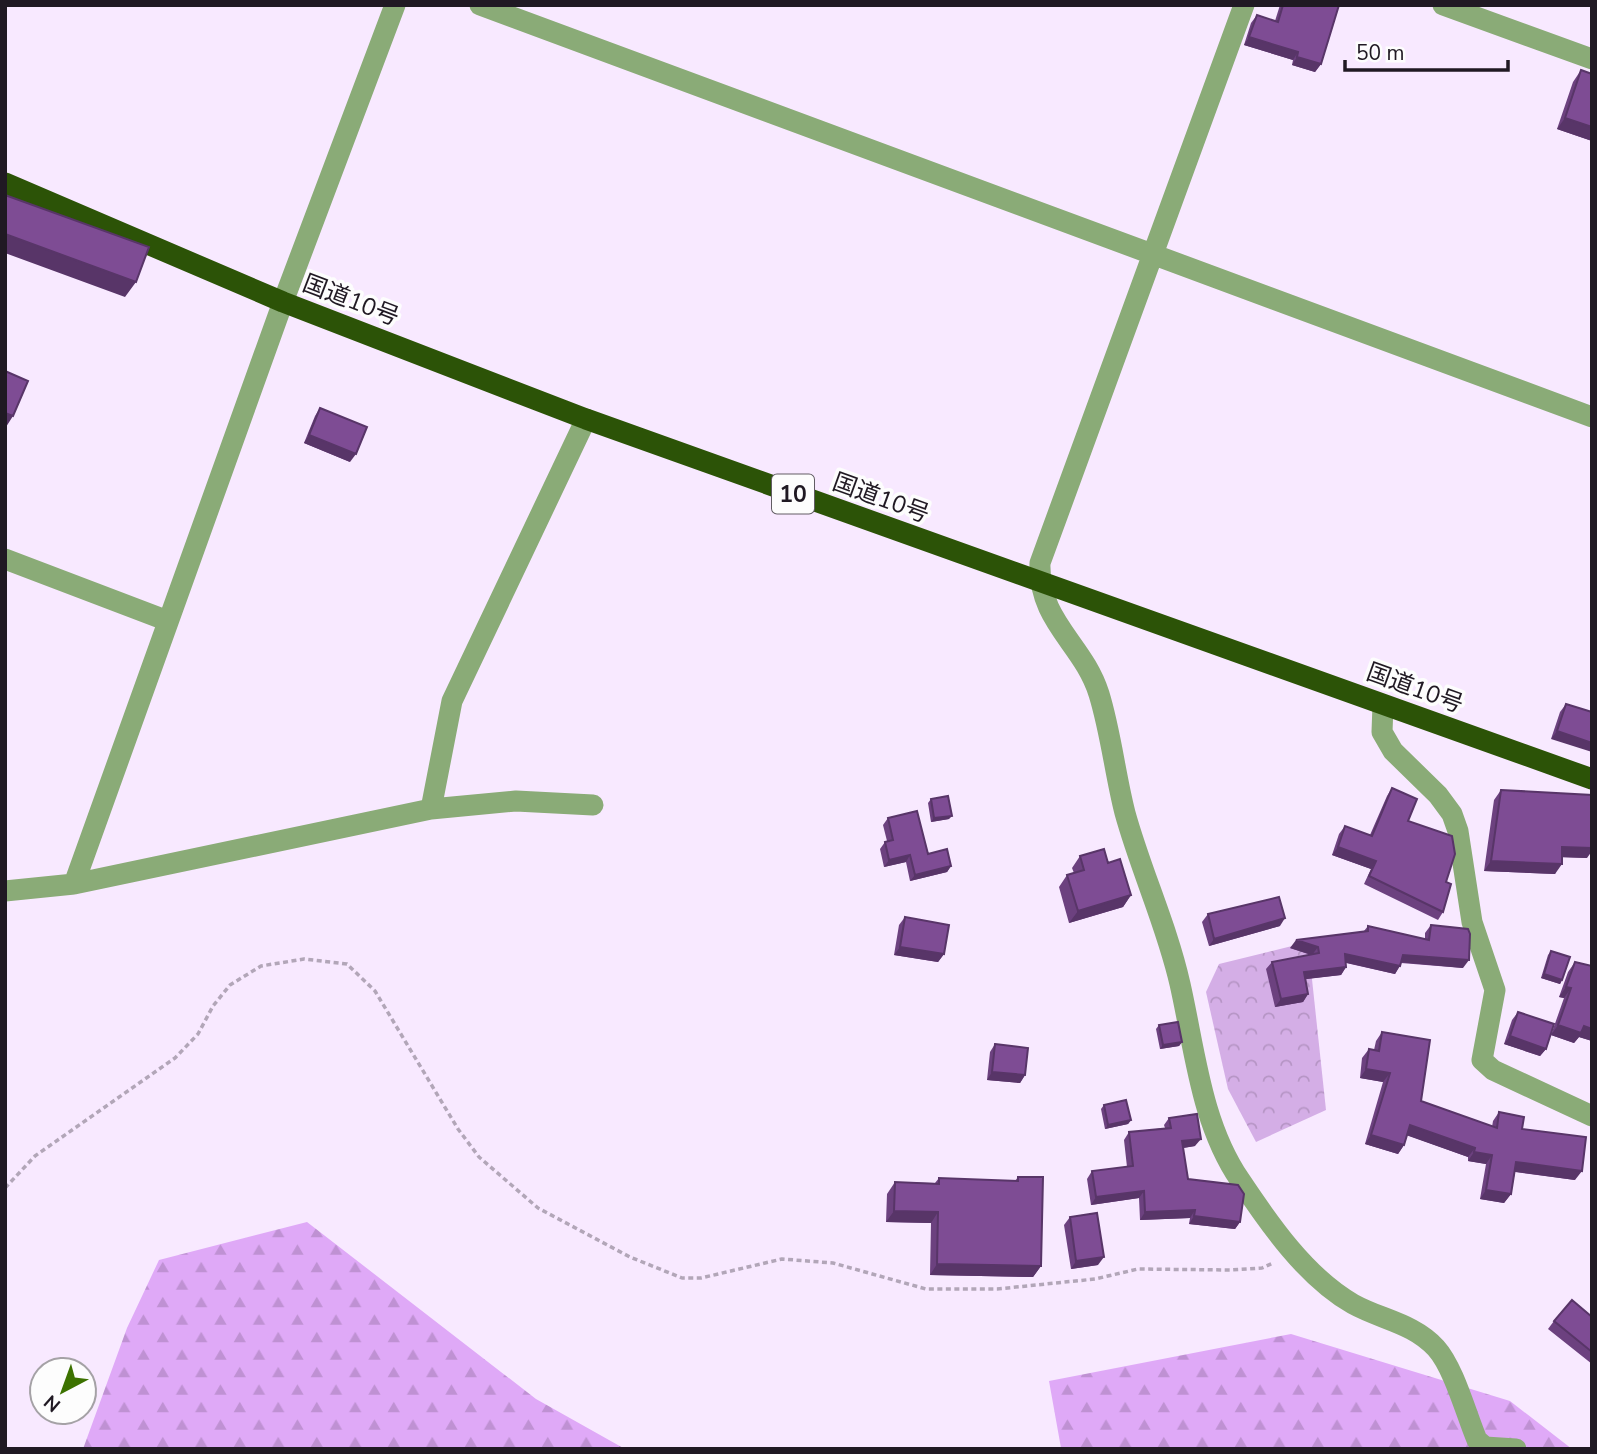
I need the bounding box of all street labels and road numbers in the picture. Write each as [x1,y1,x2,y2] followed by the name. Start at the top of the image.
[298,267,404,333] street label: 国道10号
[828,466,934,530] street label: 国道10号
[772,474,814,514] road number: 10
[1362,656,1468,720] street label: 国道10号

